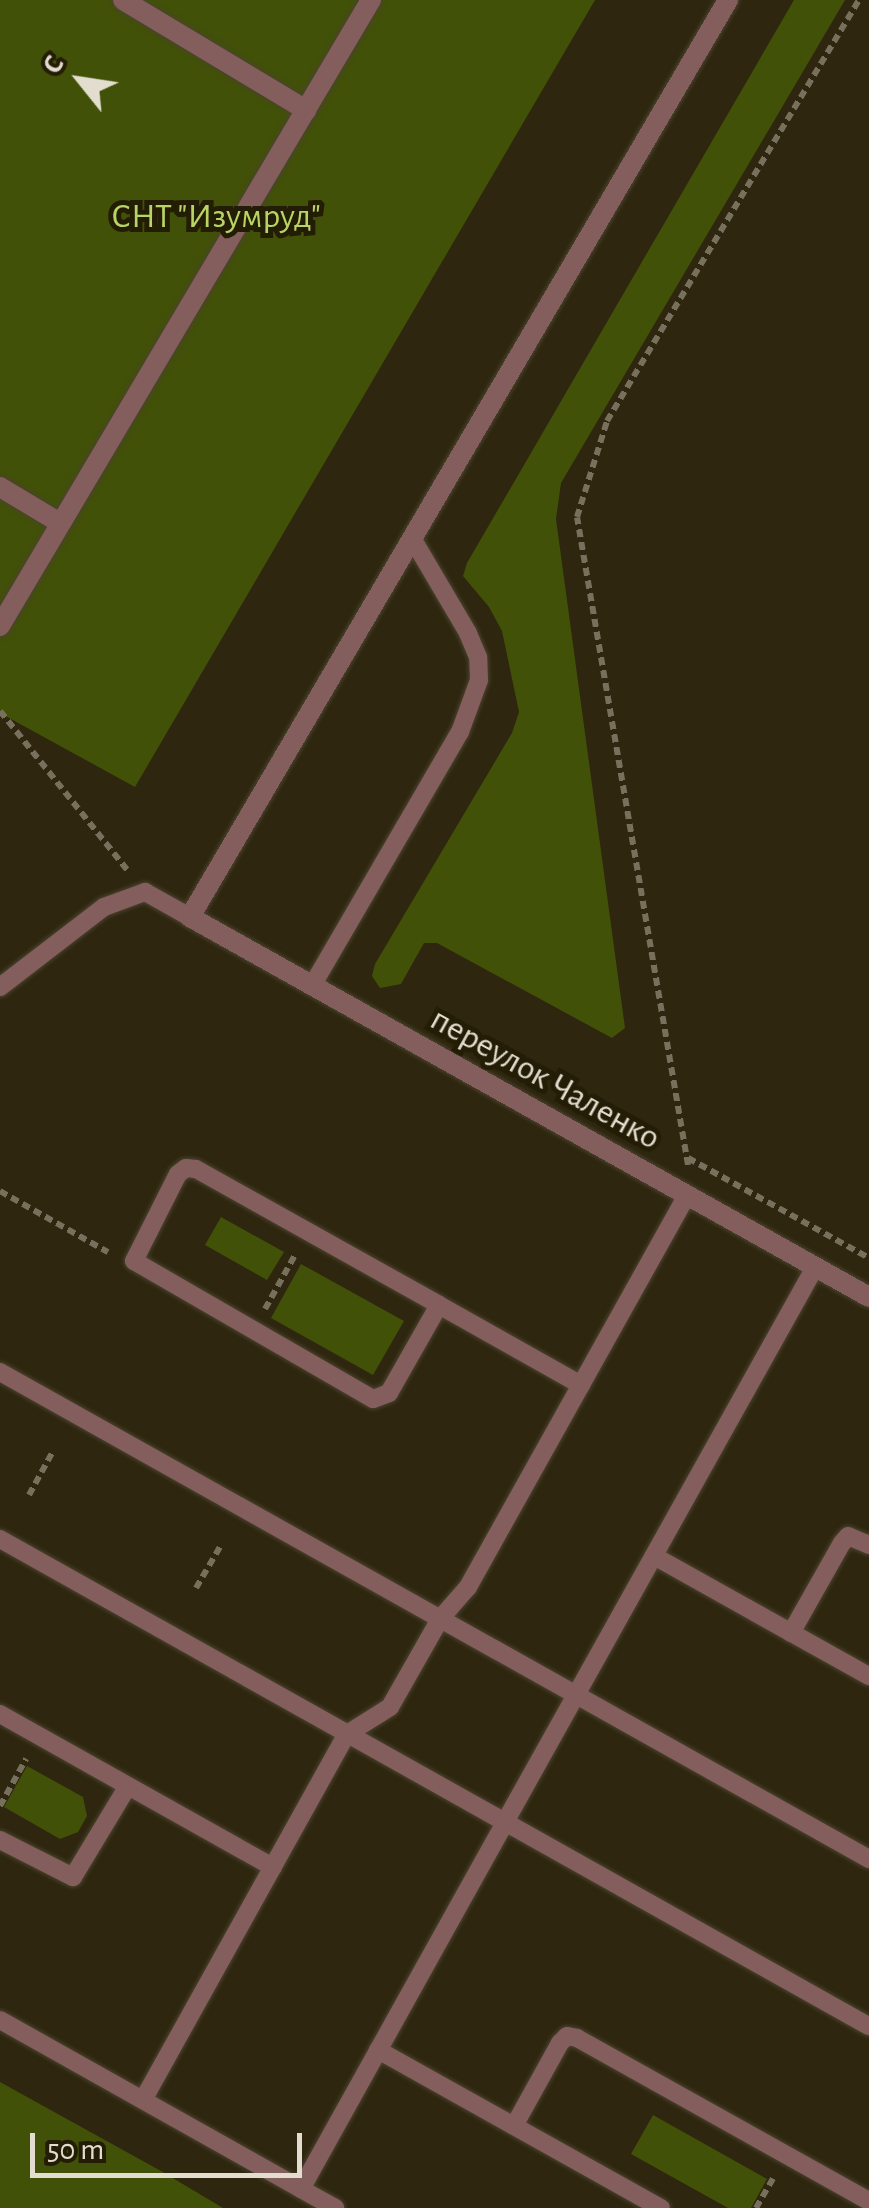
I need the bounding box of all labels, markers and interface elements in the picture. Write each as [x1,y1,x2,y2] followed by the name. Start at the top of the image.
[30,30,130,130] north arrow
[38,51,70,79] text: С
[111,196,321,238] park label: СНТ "Изумруд"
[423,999,667,1159] street label: переулок Чаленко
[35,2113,308,2175] scale bar
[47,2135,104,2165] text: 50 m

